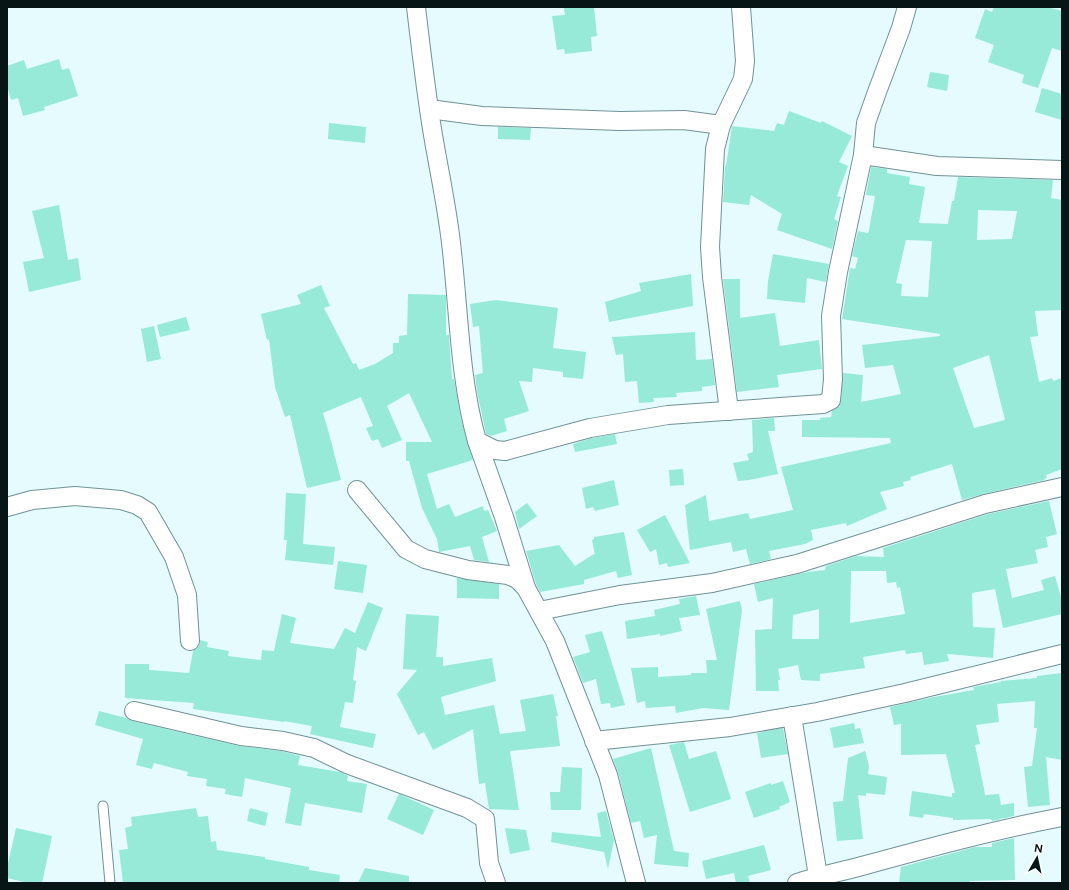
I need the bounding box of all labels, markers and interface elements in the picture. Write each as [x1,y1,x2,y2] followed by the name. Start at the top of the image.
[1017,838,1057,878] north arrow
[1033,842,1044,856] text: N

